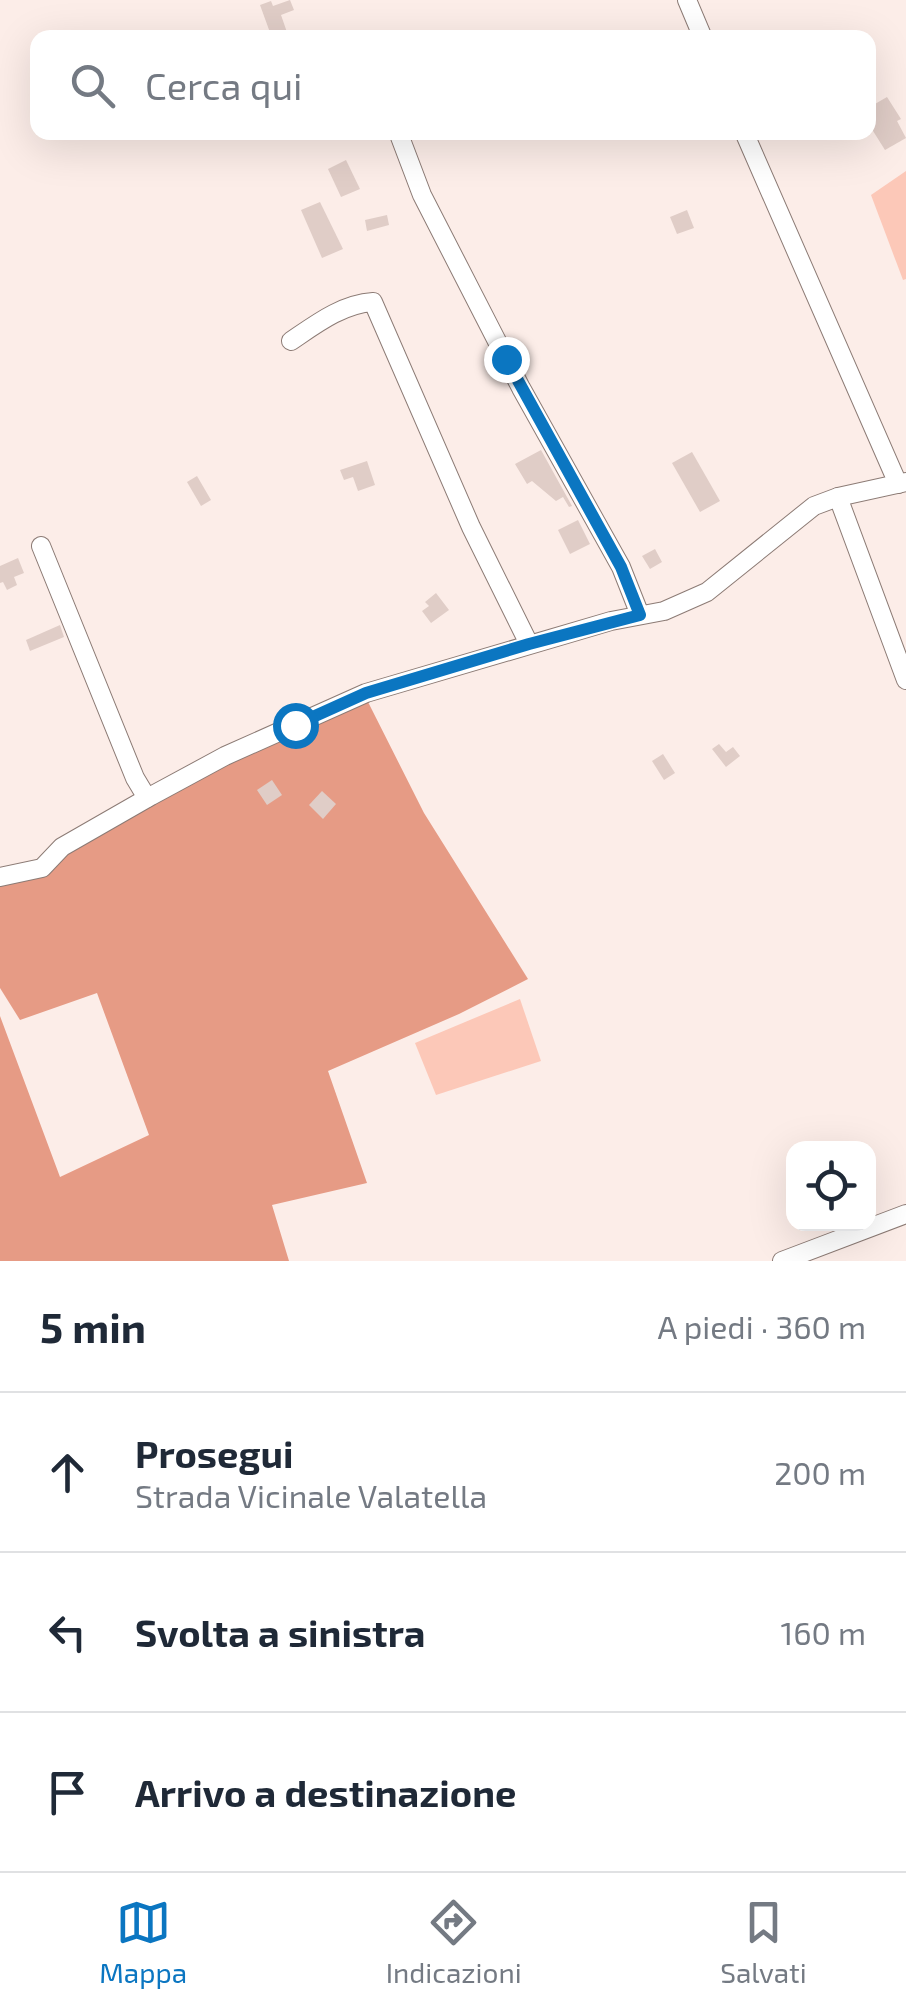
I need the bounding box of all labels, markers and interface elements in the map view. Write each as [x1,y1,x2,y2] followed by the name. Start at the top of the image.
[30,30,876,140] search box
[65,58,120,113] icon: search
[145,62,302,108] text: Cerca qui
[484,337,530,383] route end
[273,703,319,749] route start
[786,1141,876,1231] map controls
[786,1141,876,1231] button: locate
[40,1301,146,1351] text: 5 min
[657,1307,866,1345] text: A piedi · 360 m
[135,1430,294,1476] text: Prosegui
[40,1445,95,1500] icon: ahead
[774,1453,866,1491] text: 200 m
[135,1476,487,1514] text: Strada Vicinale Valatella
[40,1605,95,1660] icon: left
[135,1609,425,1655] text: Svolta a sinistra
[780,1613,866,1651] text: 160 m
[40,1765,95,1820] icon: arrive
[135,1769,516,1815] text: Arrivo a destinazione
[99,1895,187,1989] tab: Mappa
[386,1895,522,1989] tab: Indicazioni
[720,1895,807,1989] tab: Salvati

